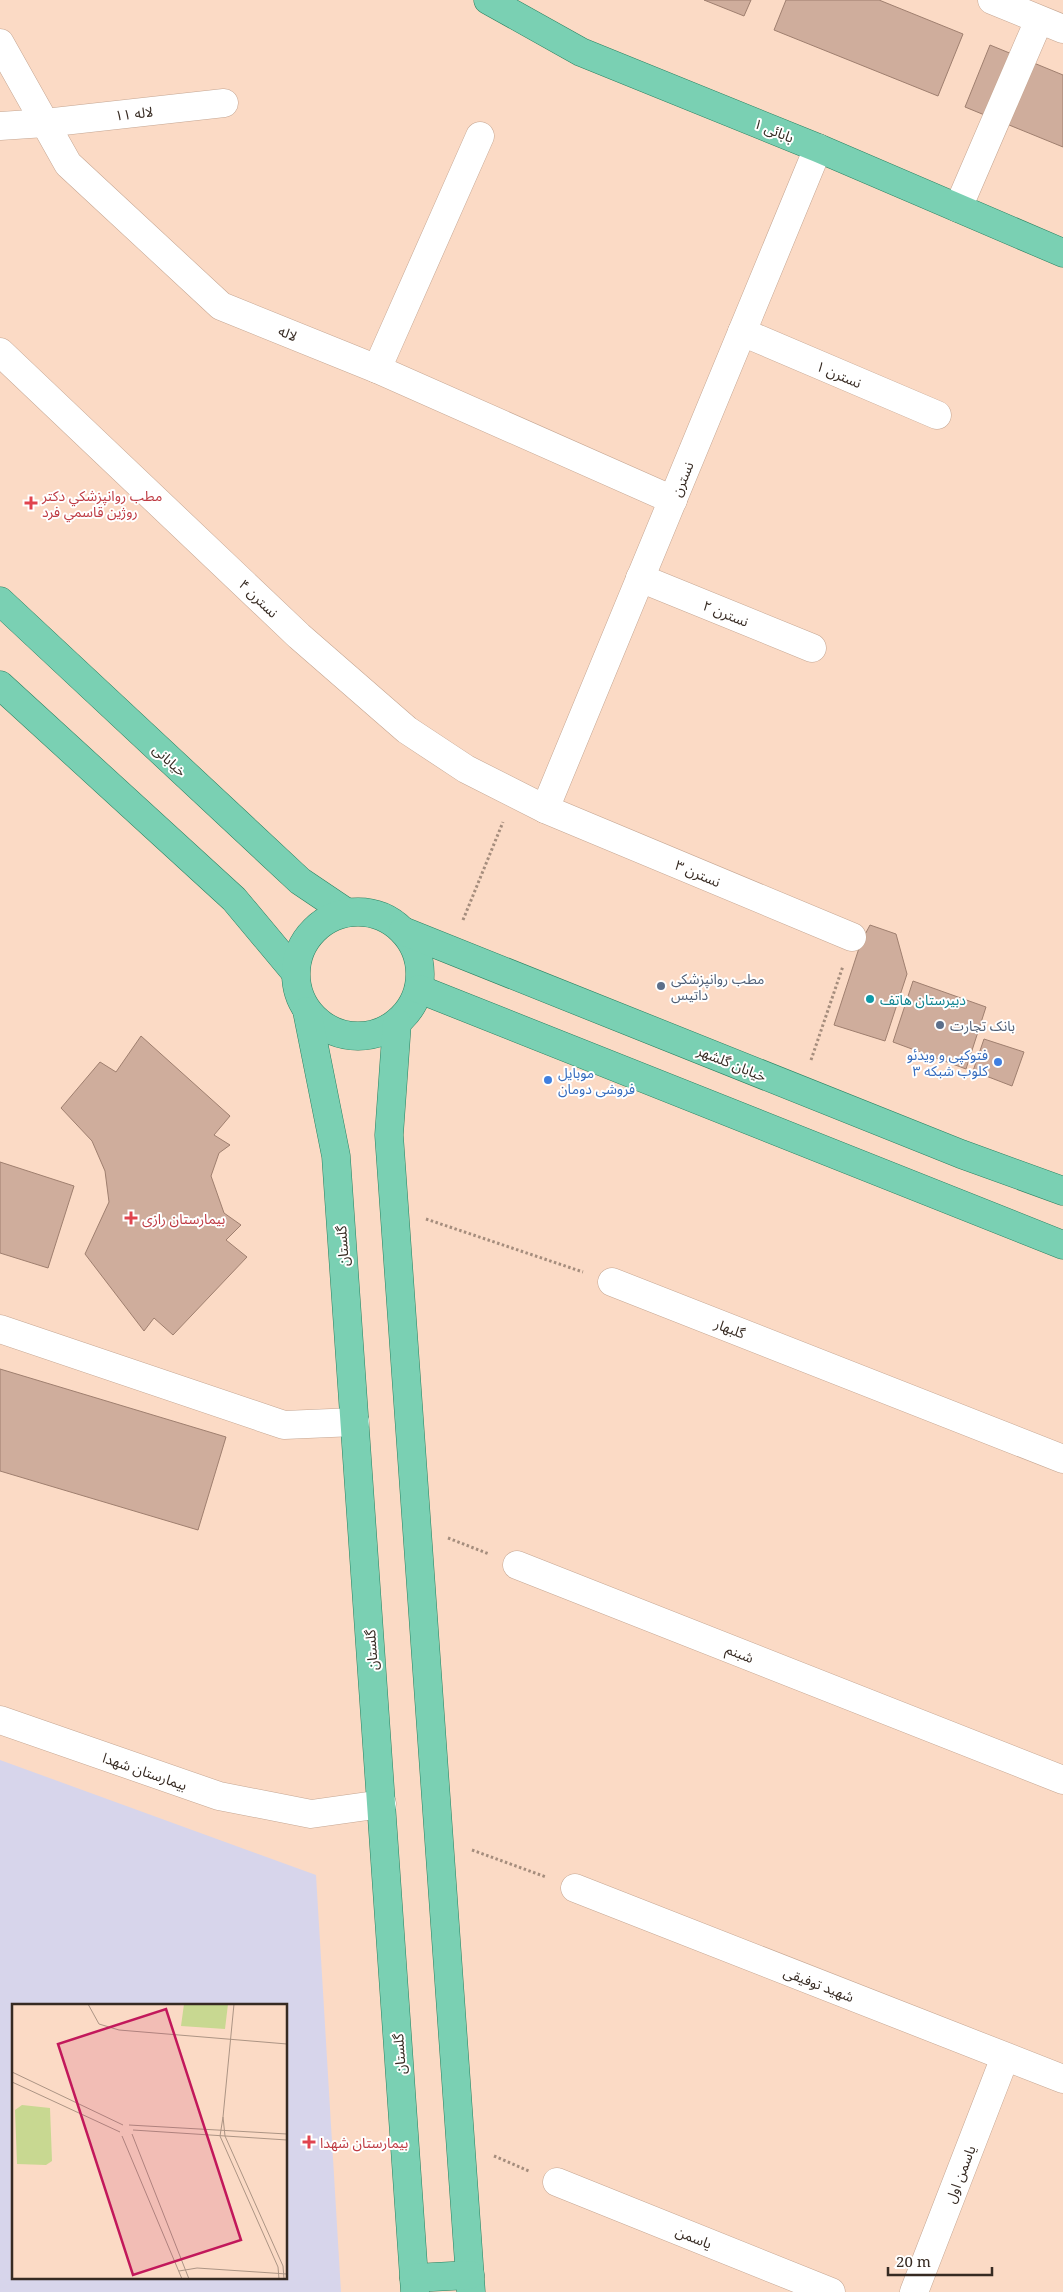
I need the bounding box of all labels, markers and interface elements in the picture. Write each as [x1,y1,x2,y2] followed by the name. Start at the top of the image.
[114,102,154,124] street label: لاله ۱۱
[751,113,797,147] street label: بابائی ۱
[276,321,300,345] street label: لاله
[813,356,865,392] street label: نسترن ١
[666,459,698,499] street label: نسترن
[41,486,162,523] place label: مطب روانپزشكي دكتر روژين قاسمي فرد
[24,496,38,510] marker: مطب روانپزشكي دكتر روژين قاسمي فرد
[235,575,283,622] street label: نسترن ۴
[700,595,752,631] street label: نسترن ٢
[149,740,191,780] street label: خیابانی
[672,855,724,891] street label: نسترن ٣
[671,969,764,1004] place label: مطب روانپزشکی داتیس
[655,980,667,992] marker: مطب روانپزشکی داتیس
[880,990,966,1009] place label: دبیرستان هاتف
[864,993,876,1005] marker: دبیرستان هاتف
[950,1016,1015,1035] place label: بانک تجارت
[934,1019,946,1031] marker: بانک تجارت
[694,1040,769,1086] street label: خیابان گلشهر
[907,1045,988,1080] place label: فتوکپی و ویدئو کلوب شبکه ۳
[992,1056,1004,1068] marker: فتوکپی و ویدئو کلوب شبکه ۳
[558,1063,635,1098] place label: موبایل فروشی دومان
[542,1074,554,1086] marker: موبایل فروشی دومان
[142,1209,226,1228] place label: بیمارستان رازی
[124,1211,138,1225] marker: بیمارستان رازی
[331,1225,353,1267] street label: گلستان
[711,1313,748,1343] street label: گلبهار
[360,1629,382,1671] street label: گلستان
[723,1639,757,1669] street label: شبنم
[100,1748,190,1794] street label: بیمارستان شهدا
[781,1962,857,2006] street label: شهید توفیقی
[12,2004,288,2280] inset map
[388,2033,410,2075] street label: گلستان
[320,2133,408,2152] place label: بیمارستان شهدا
[302,2135,316,2149] marker: بیمارستان شهدا
[940,2142,980,2206] street label: یاسمن اول
[673,2221,715,2253] street label: یاسمن
[888,2244,992,2276] scale bar
[896,2251,931,2271] text: 20 m

